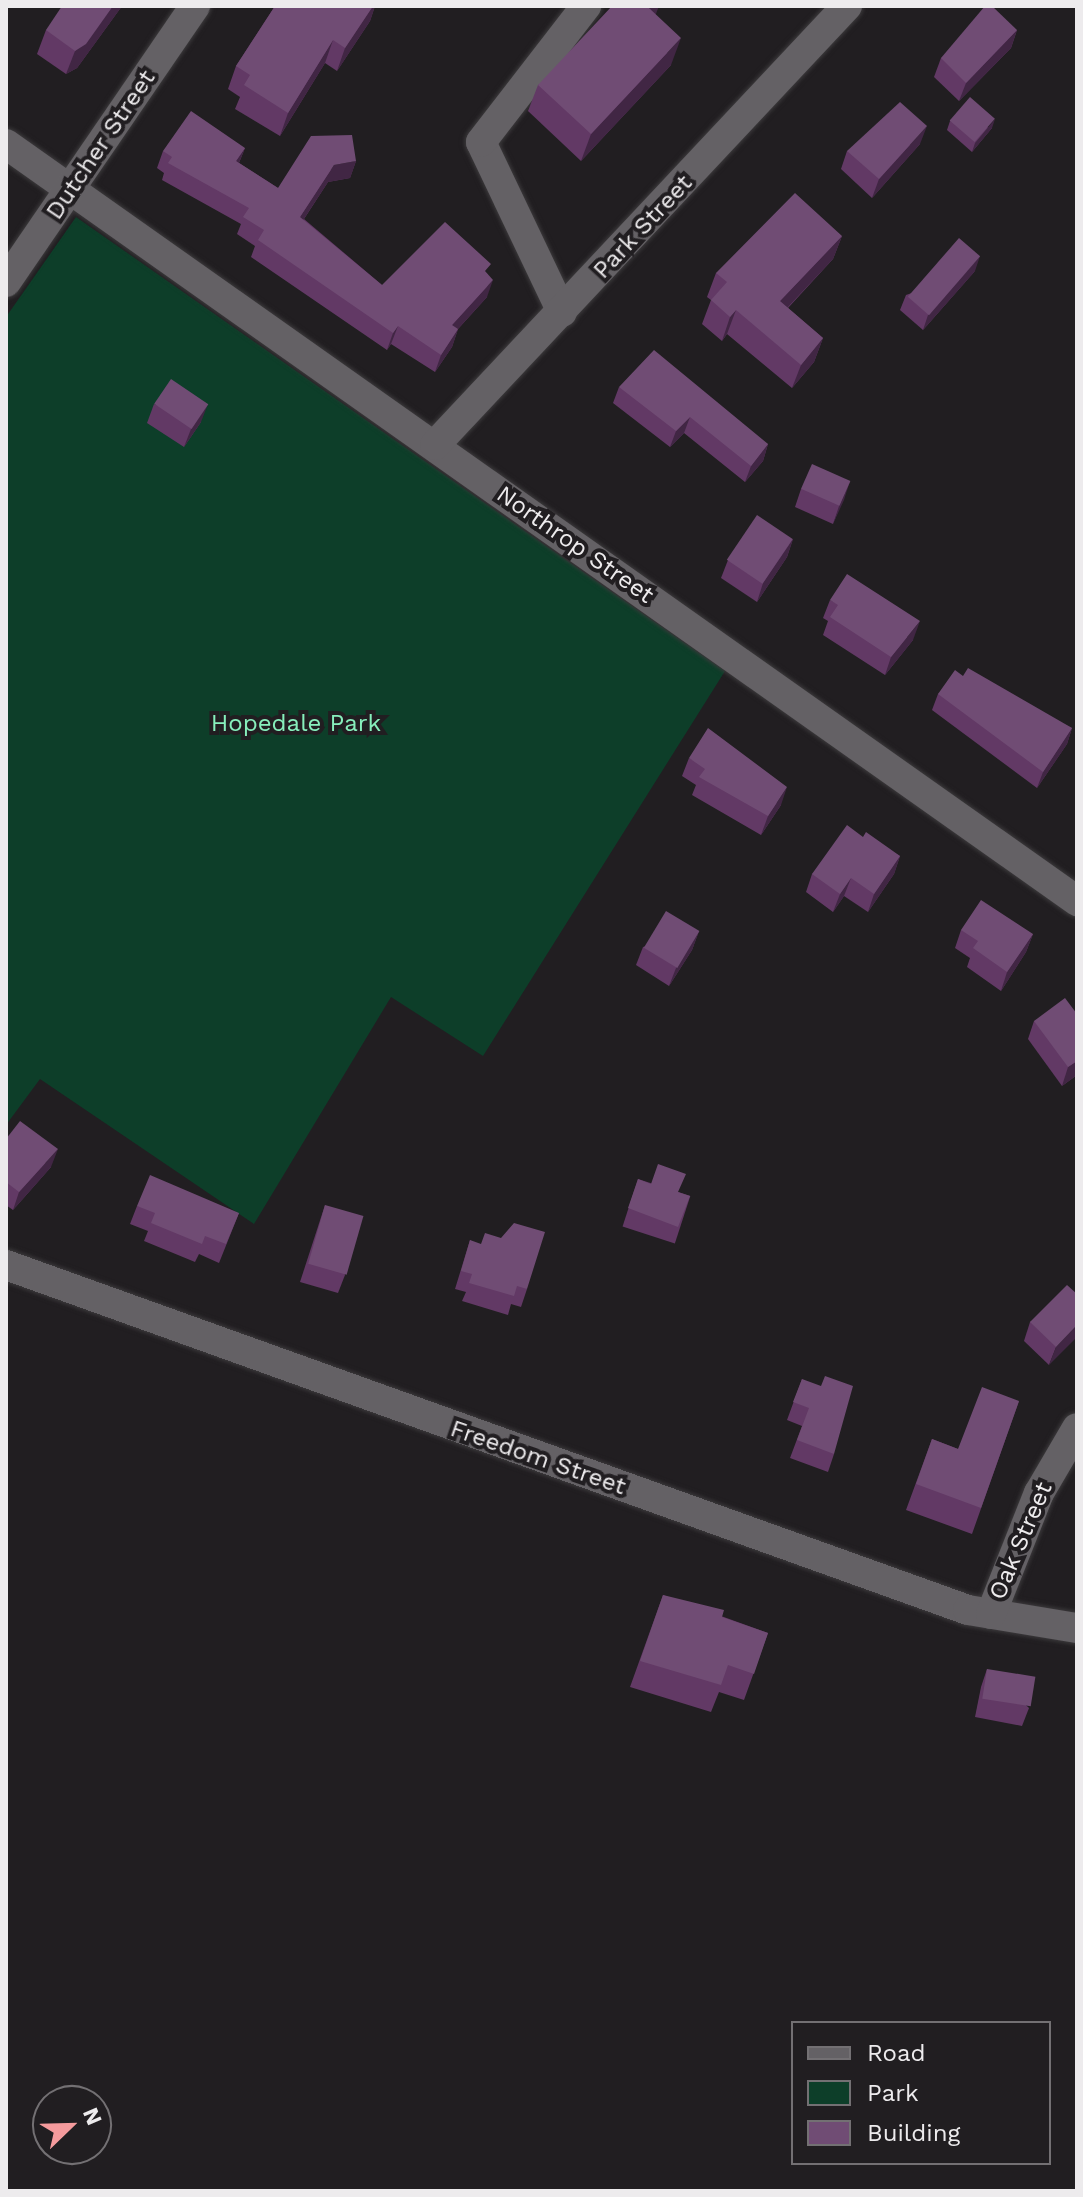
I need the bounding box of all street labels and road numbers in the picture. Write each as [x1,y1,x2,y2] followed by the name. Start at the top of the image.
[40,65,162,225] street label: Dutcher Street
[587,169,699,285] street label: Park Street
[491,480,659,610] street label: Northrop Street
[447,1415,629,1501] street label: Freedom Street
[983,1478,1059,1604] street label: Oak Street

